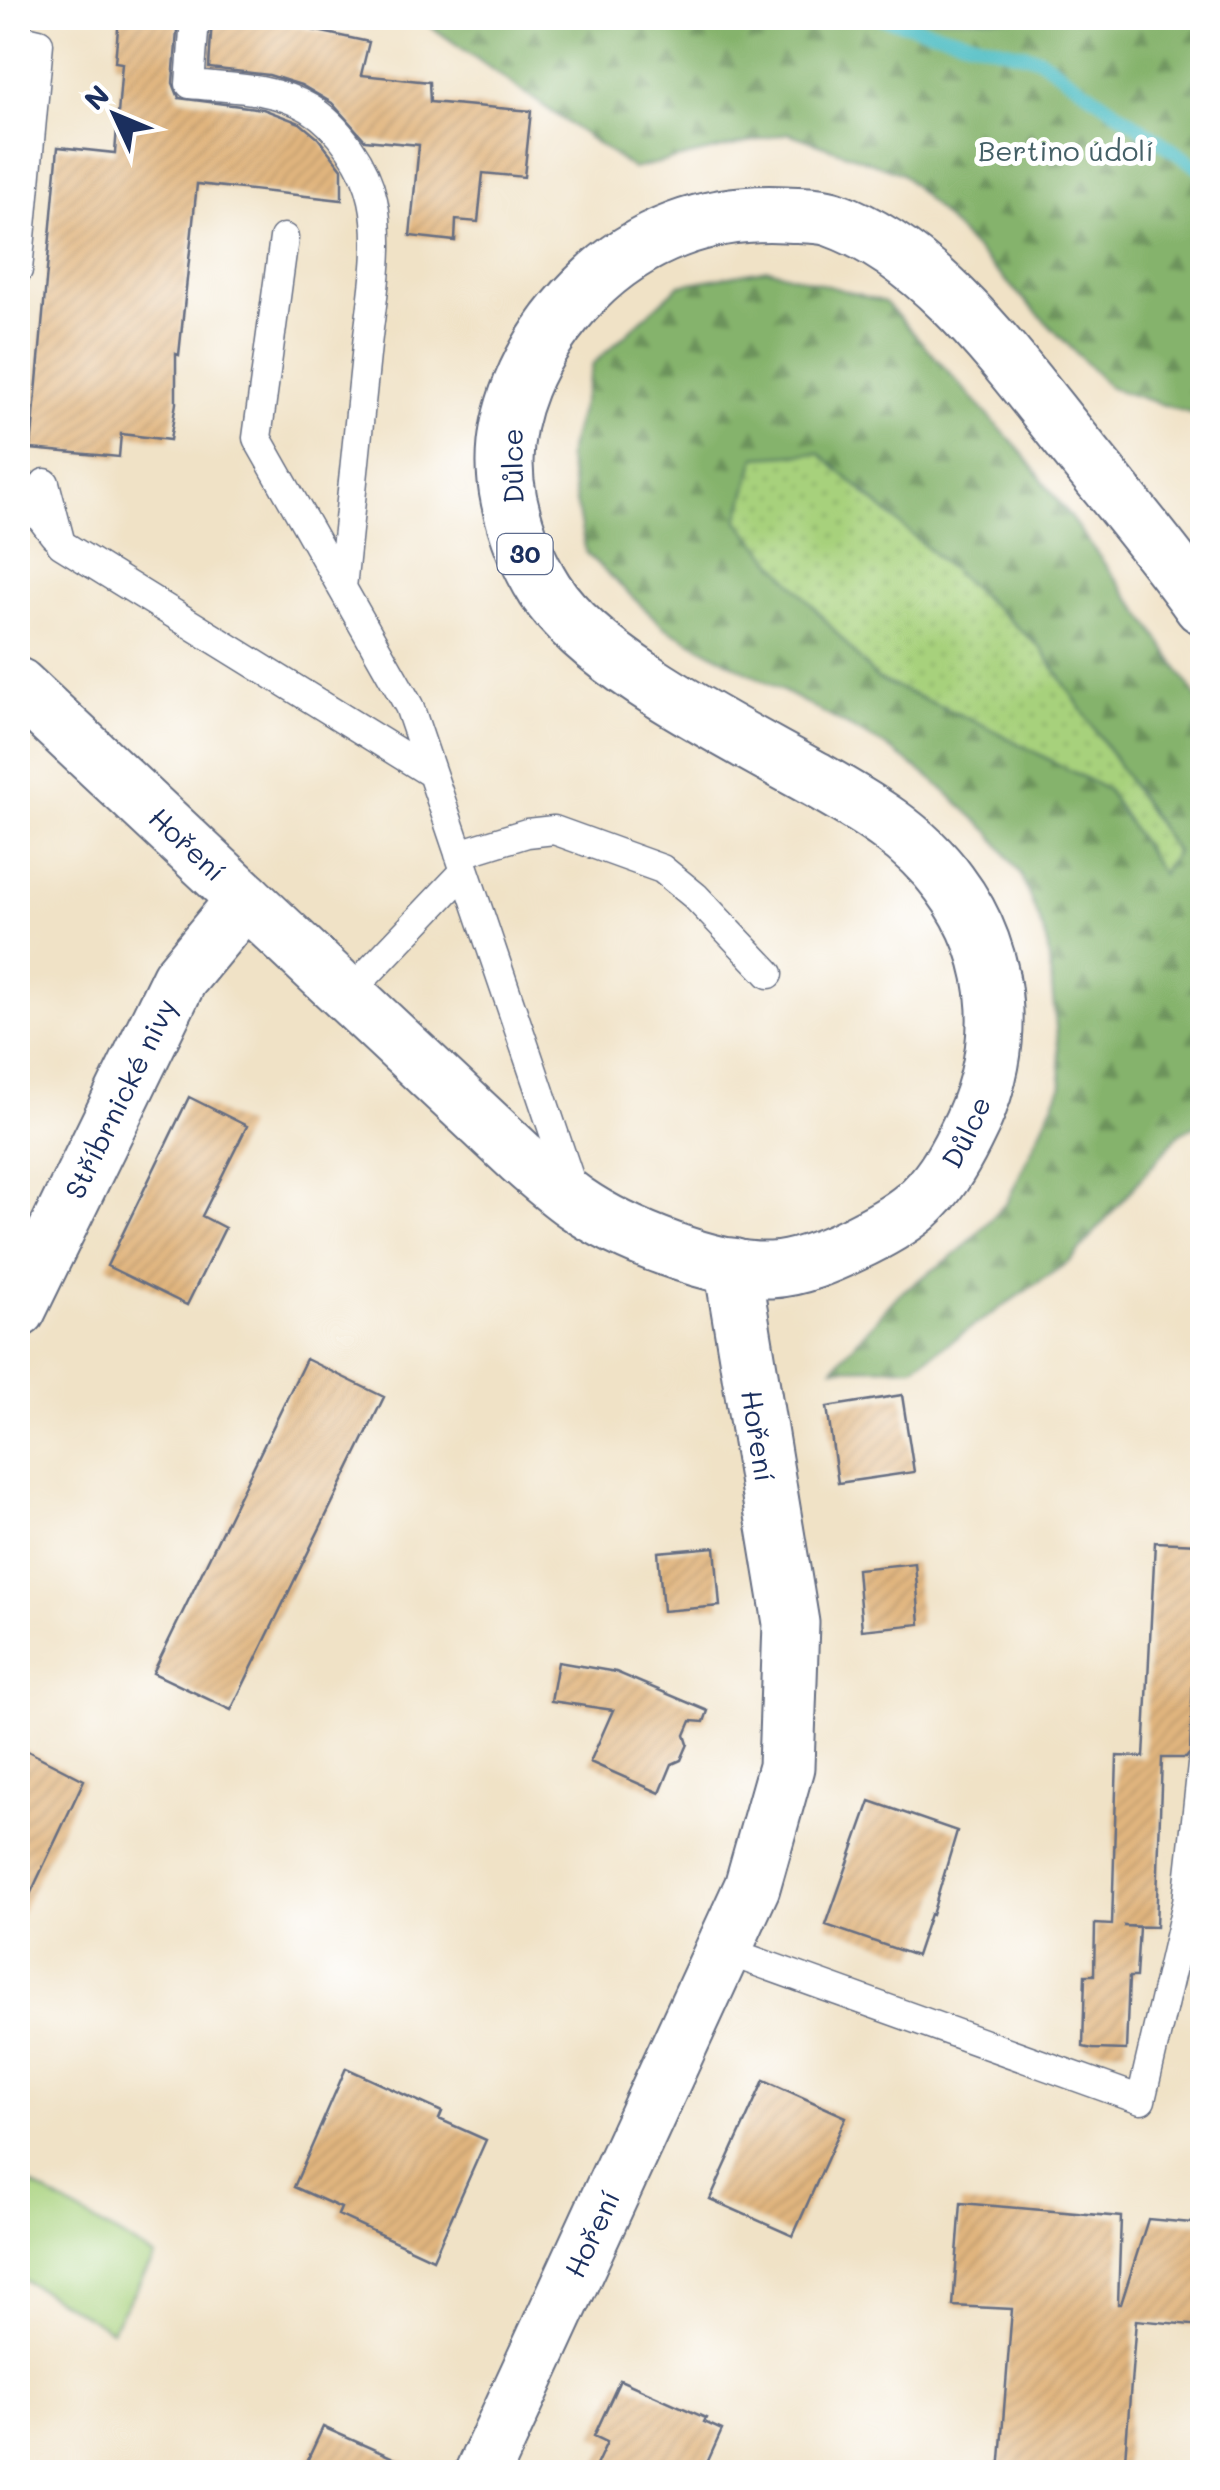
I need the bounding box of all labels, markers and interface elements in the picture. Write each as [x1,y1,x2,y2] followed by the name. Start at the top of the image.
[65,65,165,165] north arrow
[76,77,117,117] text: N
[978,132,1154,168] park label: Bertino údolí
[493,428,531,504] street label: Důlce
[498,534,552,574] road number: 30
[142,799,234,889] street label: Hoření
[56,992,184,1204] street label: Stříbrnické nivy
[933,1091,998,1174] street label: Důlce
[734,1387,784,1484] street label: Hoření
[556,2184,627,2283] street label: Hoření

